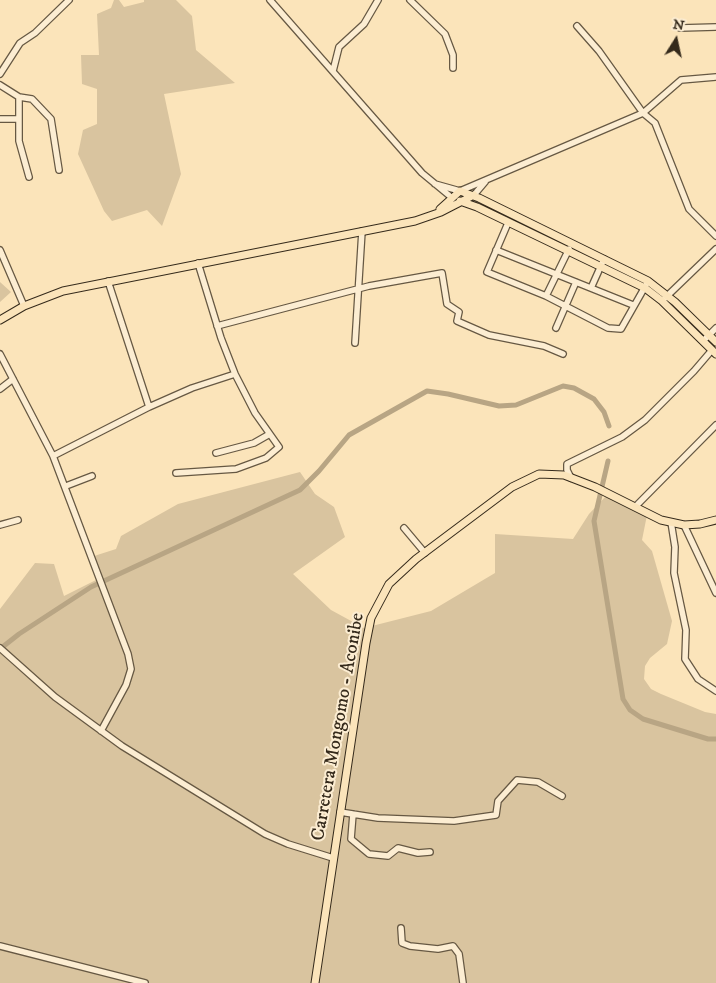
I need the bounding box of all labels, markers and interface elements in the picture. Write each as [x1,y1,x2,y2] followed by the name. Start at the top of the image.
[651,15,701,65] north arrow
[671,15,686,35] text: N
[308,611,370,843] street label: Carretera Mongomo - Aconibe

